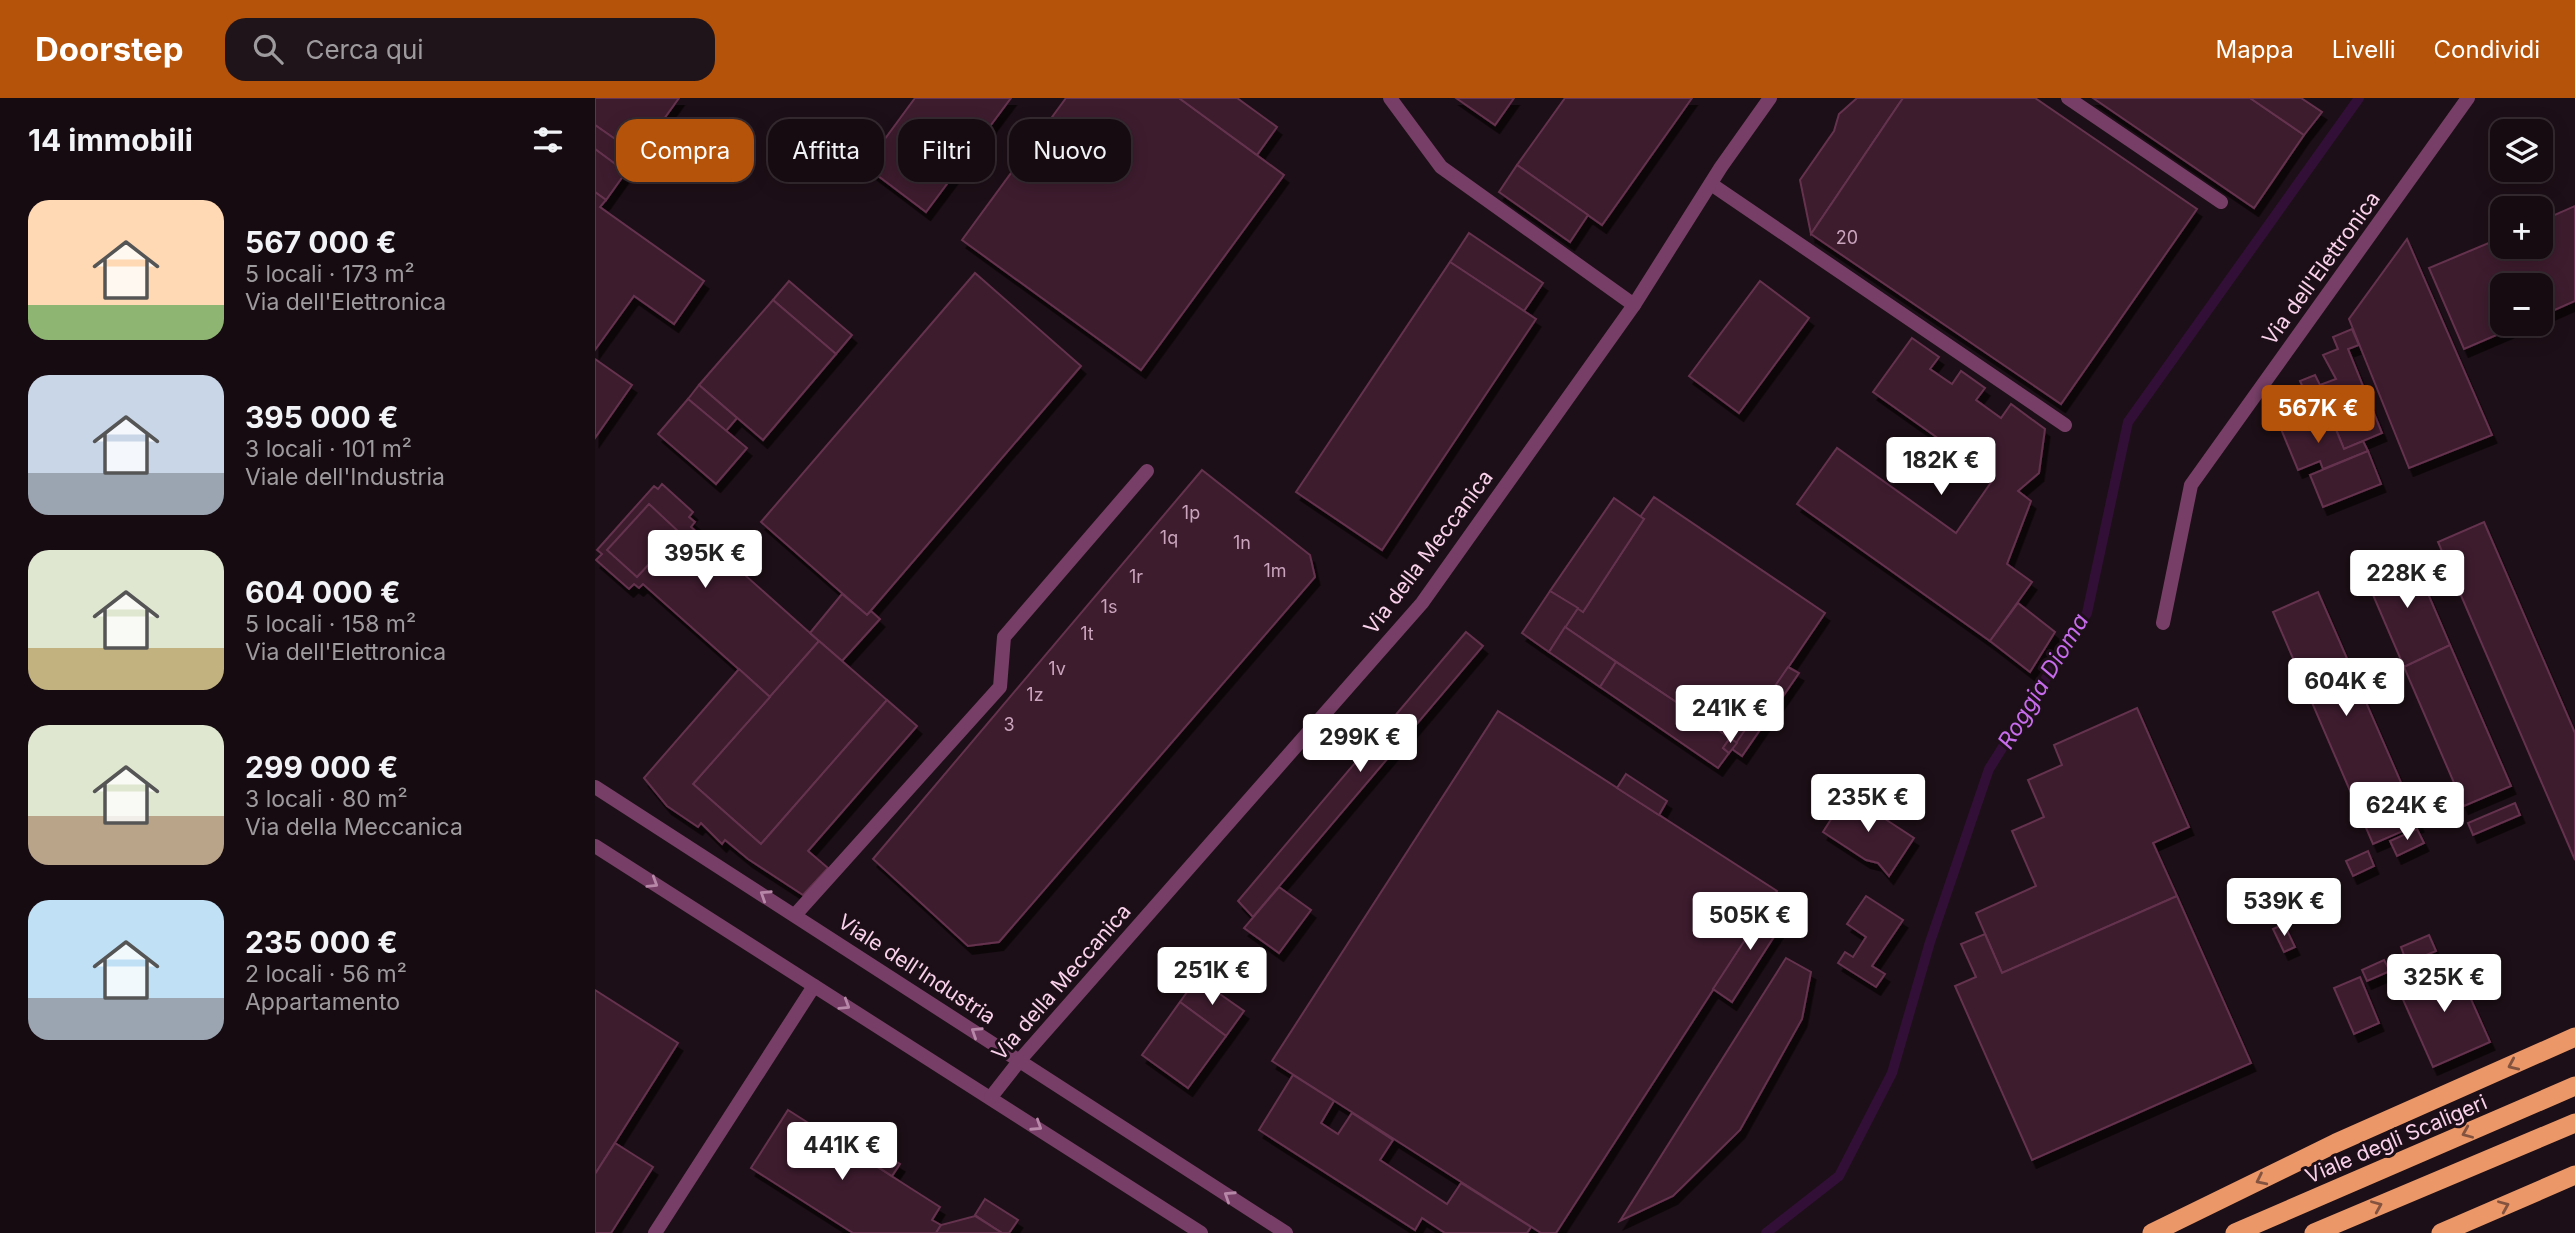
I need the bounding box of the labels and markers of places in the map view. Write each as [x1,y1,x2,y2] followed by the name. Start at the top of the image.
[2261,386,2375,445] pin: 567K €
[1884,438,1998,497] pin: 182K €
[648,531,762,590] pin: 395K €
[2350,550,2464,610] pin: 228K €
[2289,658,2403,718] pin: 604K €
[1673,686,1787,745] pin: 241K €
[1303,714,1417,774] pin: 299K €
[1811,774,1925,834] pin: 235K €
[2350,782,2464,842] pin: 624K €
[2227,878,2341,938] pin: 539K €
[1693,892,1807,952] pin: 505K €
[1155,948,1269,1007] pin: 251K €
[2387,954,2501,1014] pin: 325K €
[785,1122,899,1182] pin: 441K €

